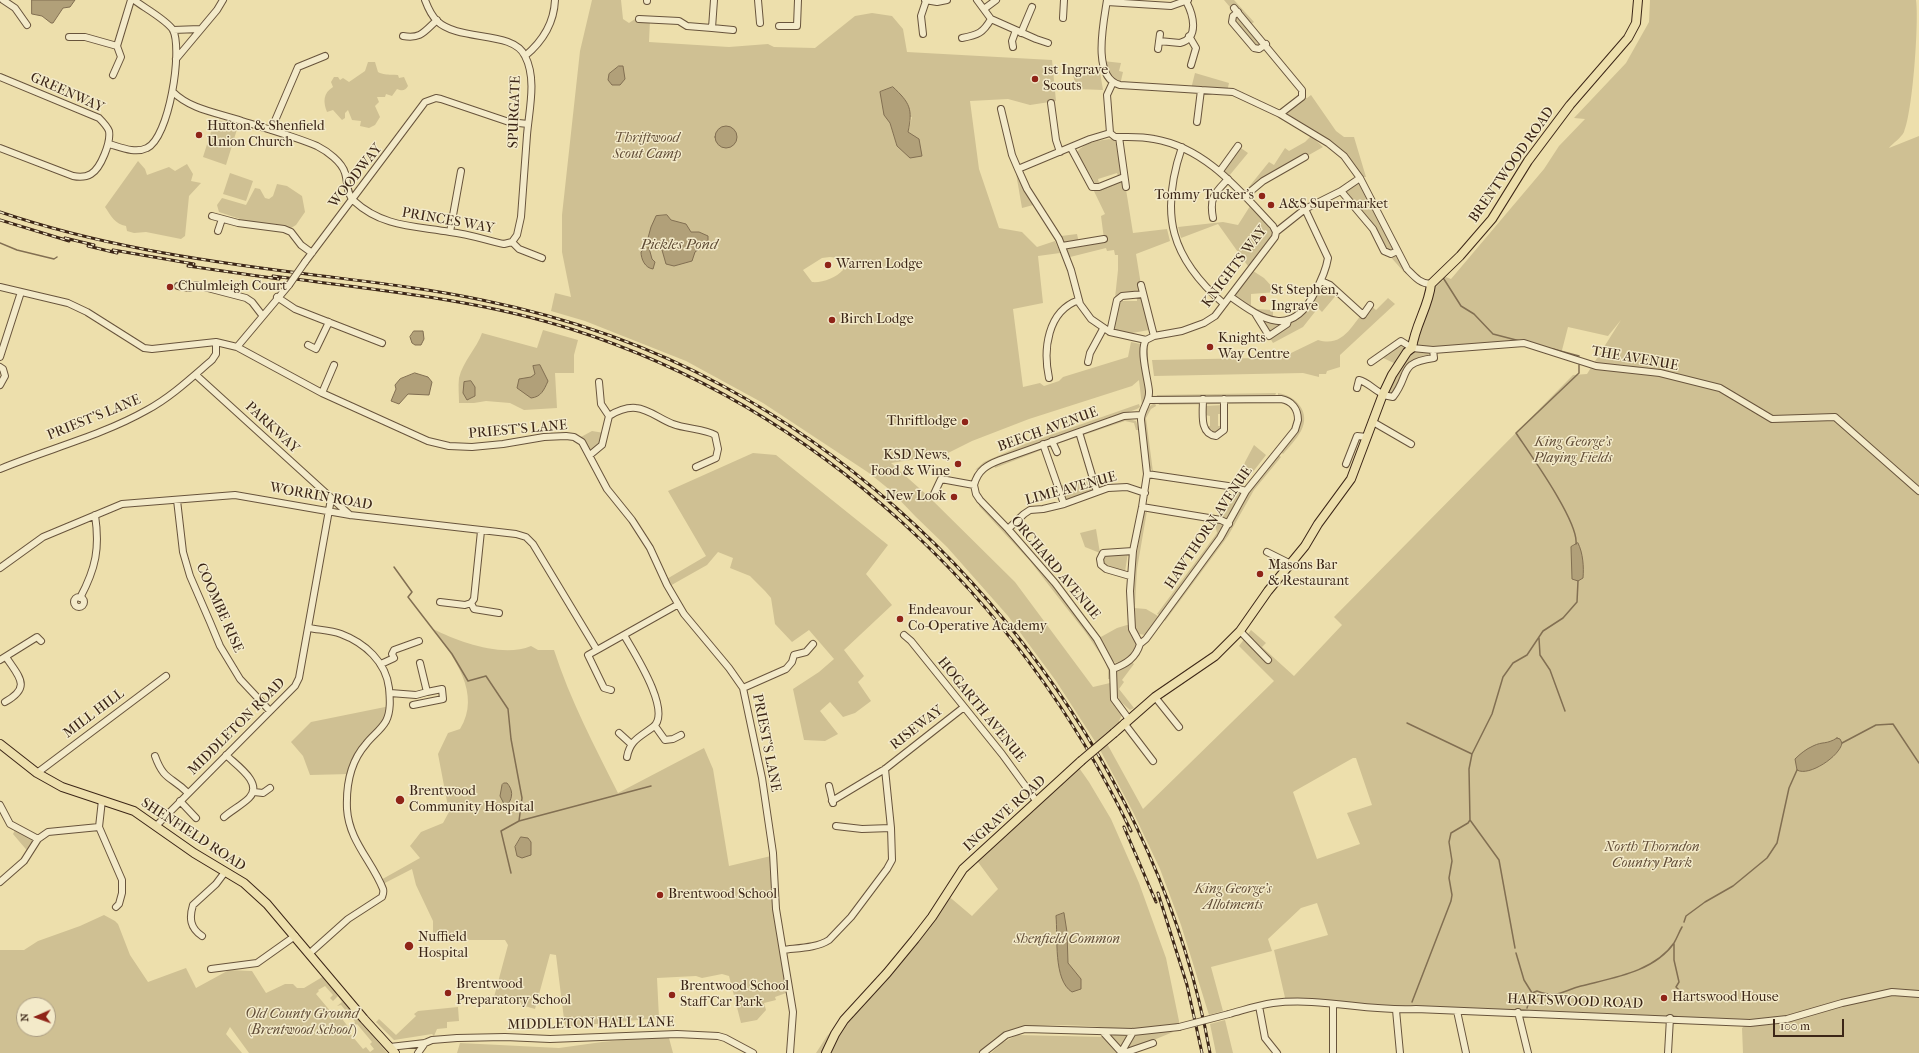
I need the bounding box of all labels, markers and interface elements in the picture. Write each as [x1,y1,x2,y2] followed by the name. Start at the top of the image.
[1043,63,1108,96] place label: 1st Ingrave Scouts
[28,69,106,117] street label: GREENWAY
[1030,74,1040,84] marker: 1st Ingrave Scouts
[505,75,525,149] street label: SPURGATE
[1466,104,1558,226] street label: BRENTWOOD ROAD
[207,119,325,152] place label: Hutton & Shenfield Union Church
[194,130,204,140] marker: Hutton & Shenfield Union Church
[613,131,681,164] park label: Thriftwood Scout Camp
[326,141,386,211] street label: WOODWAY
[1154,188,1254,204] place label: Tommy Tucker's
[1257,191,1267,201] marker: Tommy Tucker's
[1279,197,1388,213] place label: A&S Supermarket
[1266,200,1276,210] marker: A&S Supermarket
[400,205,496,237] street label: PRINCES WAY
[1199,223,1271,311] street label: KNIGHTS WAY
[640,236,718,254] water label: Pickles Pond
[836,257,923,273] place label: Warren Lodge
[823,260,833,270] marker: Warren Lodge
[178,279,287,295] place label: Chulmleigh Court
[165,282,175,292] marker: Chulmleigh Court
[1271,283,1339,316] place label: St Stephen, Ingrave
[1258,294,1268,304] marker: St Stephen, Ingrave
[840,312,914,328] place label: Birch Lodge
[827,315,837,325] marker: Birch Lodge
[1218,331,1290,364] place label: Knights Way Centre
[1205,342,1215,352] marker: Knights Way Centre
[1590,343,1680,375] street label: THE AVENUE
[45,392,143,444] street label: PRIEST'S LANE
[241,399,303,457] street label: PARKWAY
[996,404,1100,456] street label: BEECH AVENUE
[887,414,957,430] place label: Thriftlodge
[468,417,568,443] street label: PRIEST'S LANE
[960,417,970,427] marker: Thriftlodge
[1534,435,1612,468] park label: King George's Playing Fields
[870,448,950,480] place label: KSD News, Food & Wine
[953,459,963,469] marker: KSD News, Food & Wine
[1162,464,1256,592] street label: HAWTHORN AVENUE
[1023,469,1119,509] street label: LIME AVENUE
[268,480,374,514] street label: WORRIN ROAD
[886,489,946,505] place label: New Look
[949,492,959,502] marker: New Look
[1007,513,1103,623] street label: ORCHARD AVENUE
[1268,558,1349,590] place label: Masons Bar & Restaurant
[192,561,246,655] street label: COOMBE RISE
[1255,569,1265,579] marker: Masons Bar & Restaurant
[908,603,1047,636] place label: Endeavour Co-Operative Academy
[895,614,905,624] marker: Endeavour Co-Operative Academy
[934,654,1028,766] street label: HOGARTH AVENUE
[185,675,289,779] street label: MIDDLETON ROAD
[60,686,128,742] street label: MILL HILL
[748,693,784,793] street label: PRIEST'S LANE
[887,702,947,754] street label: RISEWAY
[960,773,1050,855] street label: INGRAVE ROAD
[409,784,534,816] place label: Brentwood Community Hospital
[394,794,406,806] marker: Brentwood Community Hospital
[138,795,248,875] street label: SHENFIELD ROAD
[1604,840,1700,872] park label: North Thorndon Country Park
[1195,882,1271,914] park label: King George's Allotments
[668,887,777,903] place label: Brentwood School
[655,890,665,900] marker: Brentwood School
[418,930,468,962] place label: Nuffield Hospital
[1014,932,1120,948] park label: Shenfield Common
[403,940,415,952] marker: Nuffield Hospital
[456,977,571,1010] place label: Brentwood Preparatory School
[680,979,789,1012] place label: Brentwood School Staff Car Park
[443,988,453,998] marker: Brentwood Preparatory School
[667,990,677,1000] marker: Brentwood School Staff Car Park
[1672,990,1779,1006] place label: Hartswood House
[1507,991,1643,1013] street label: HARTSWOOD ROAD
[1659,993,1669,1003] marker: Hartswood House
[16,997,56,1037] north arrow
[245,1007,359,1040] park label: Old County Ground (Brentwood School)
[1775,1011,1846,1037] scale bar
[18,1013,31,1022] text: N
[507,1014,675,1034] street label: MIDDLETON HALL LANE
[1780,1019,1810,1033] text: 100 m

